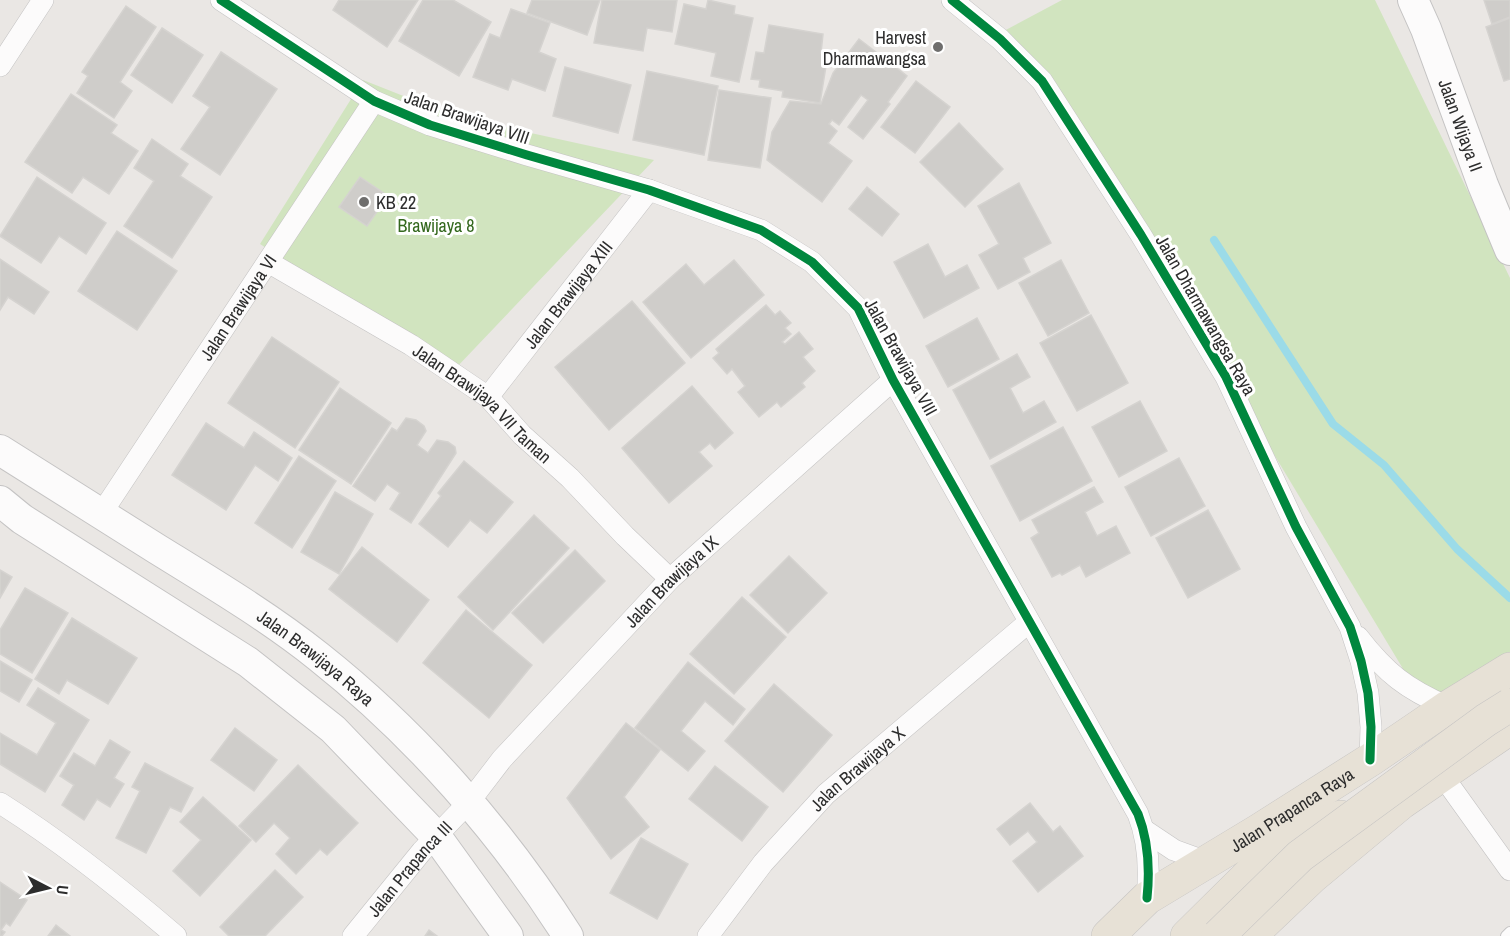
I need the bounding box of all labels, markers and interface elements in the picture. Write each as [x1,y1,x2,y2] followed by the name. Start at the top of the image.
[823,25,926,71] place label: Harvest Dharmawangsa
[931,40,945,54] marker: Harvest Dharmawangsa
[1433,75,1489,175] street label: Jalan Wijaya II
[401,84,533,150] street label: Jalan Brawijaya VIII
[376,190,416,215] place label: KB 22
[357,195,371,209] marker: KB 22
[397,213,475,238] park label: Brawijaya 8
[1150,230,1262,400] street label: Jalan Dharmawangsa Raya
[518,235,618,354] street label: Jalan Brawijaya XIII
[194,249,282,365] street label: Jalan Brawijaya VI
[858,294,944,420] street label: Jalan Brawijaya VIII
[408,338,557,468] street label: Jalan Brawijaya VII Taman
[619,529,723,633] street label: Jalan Brawijaya IX
[252,603,380,711] street label: Jalan Brawijaya Raya
[804,720,910,816] street label: Jalan Brawijaya X
[1225,761,1358,858] street label: Jalan Prapanca Raya
[361,815,457,922] street label: Jalan Prapanca III
[18,858,78,918] north arrow
[51,884,74,896] text: U

